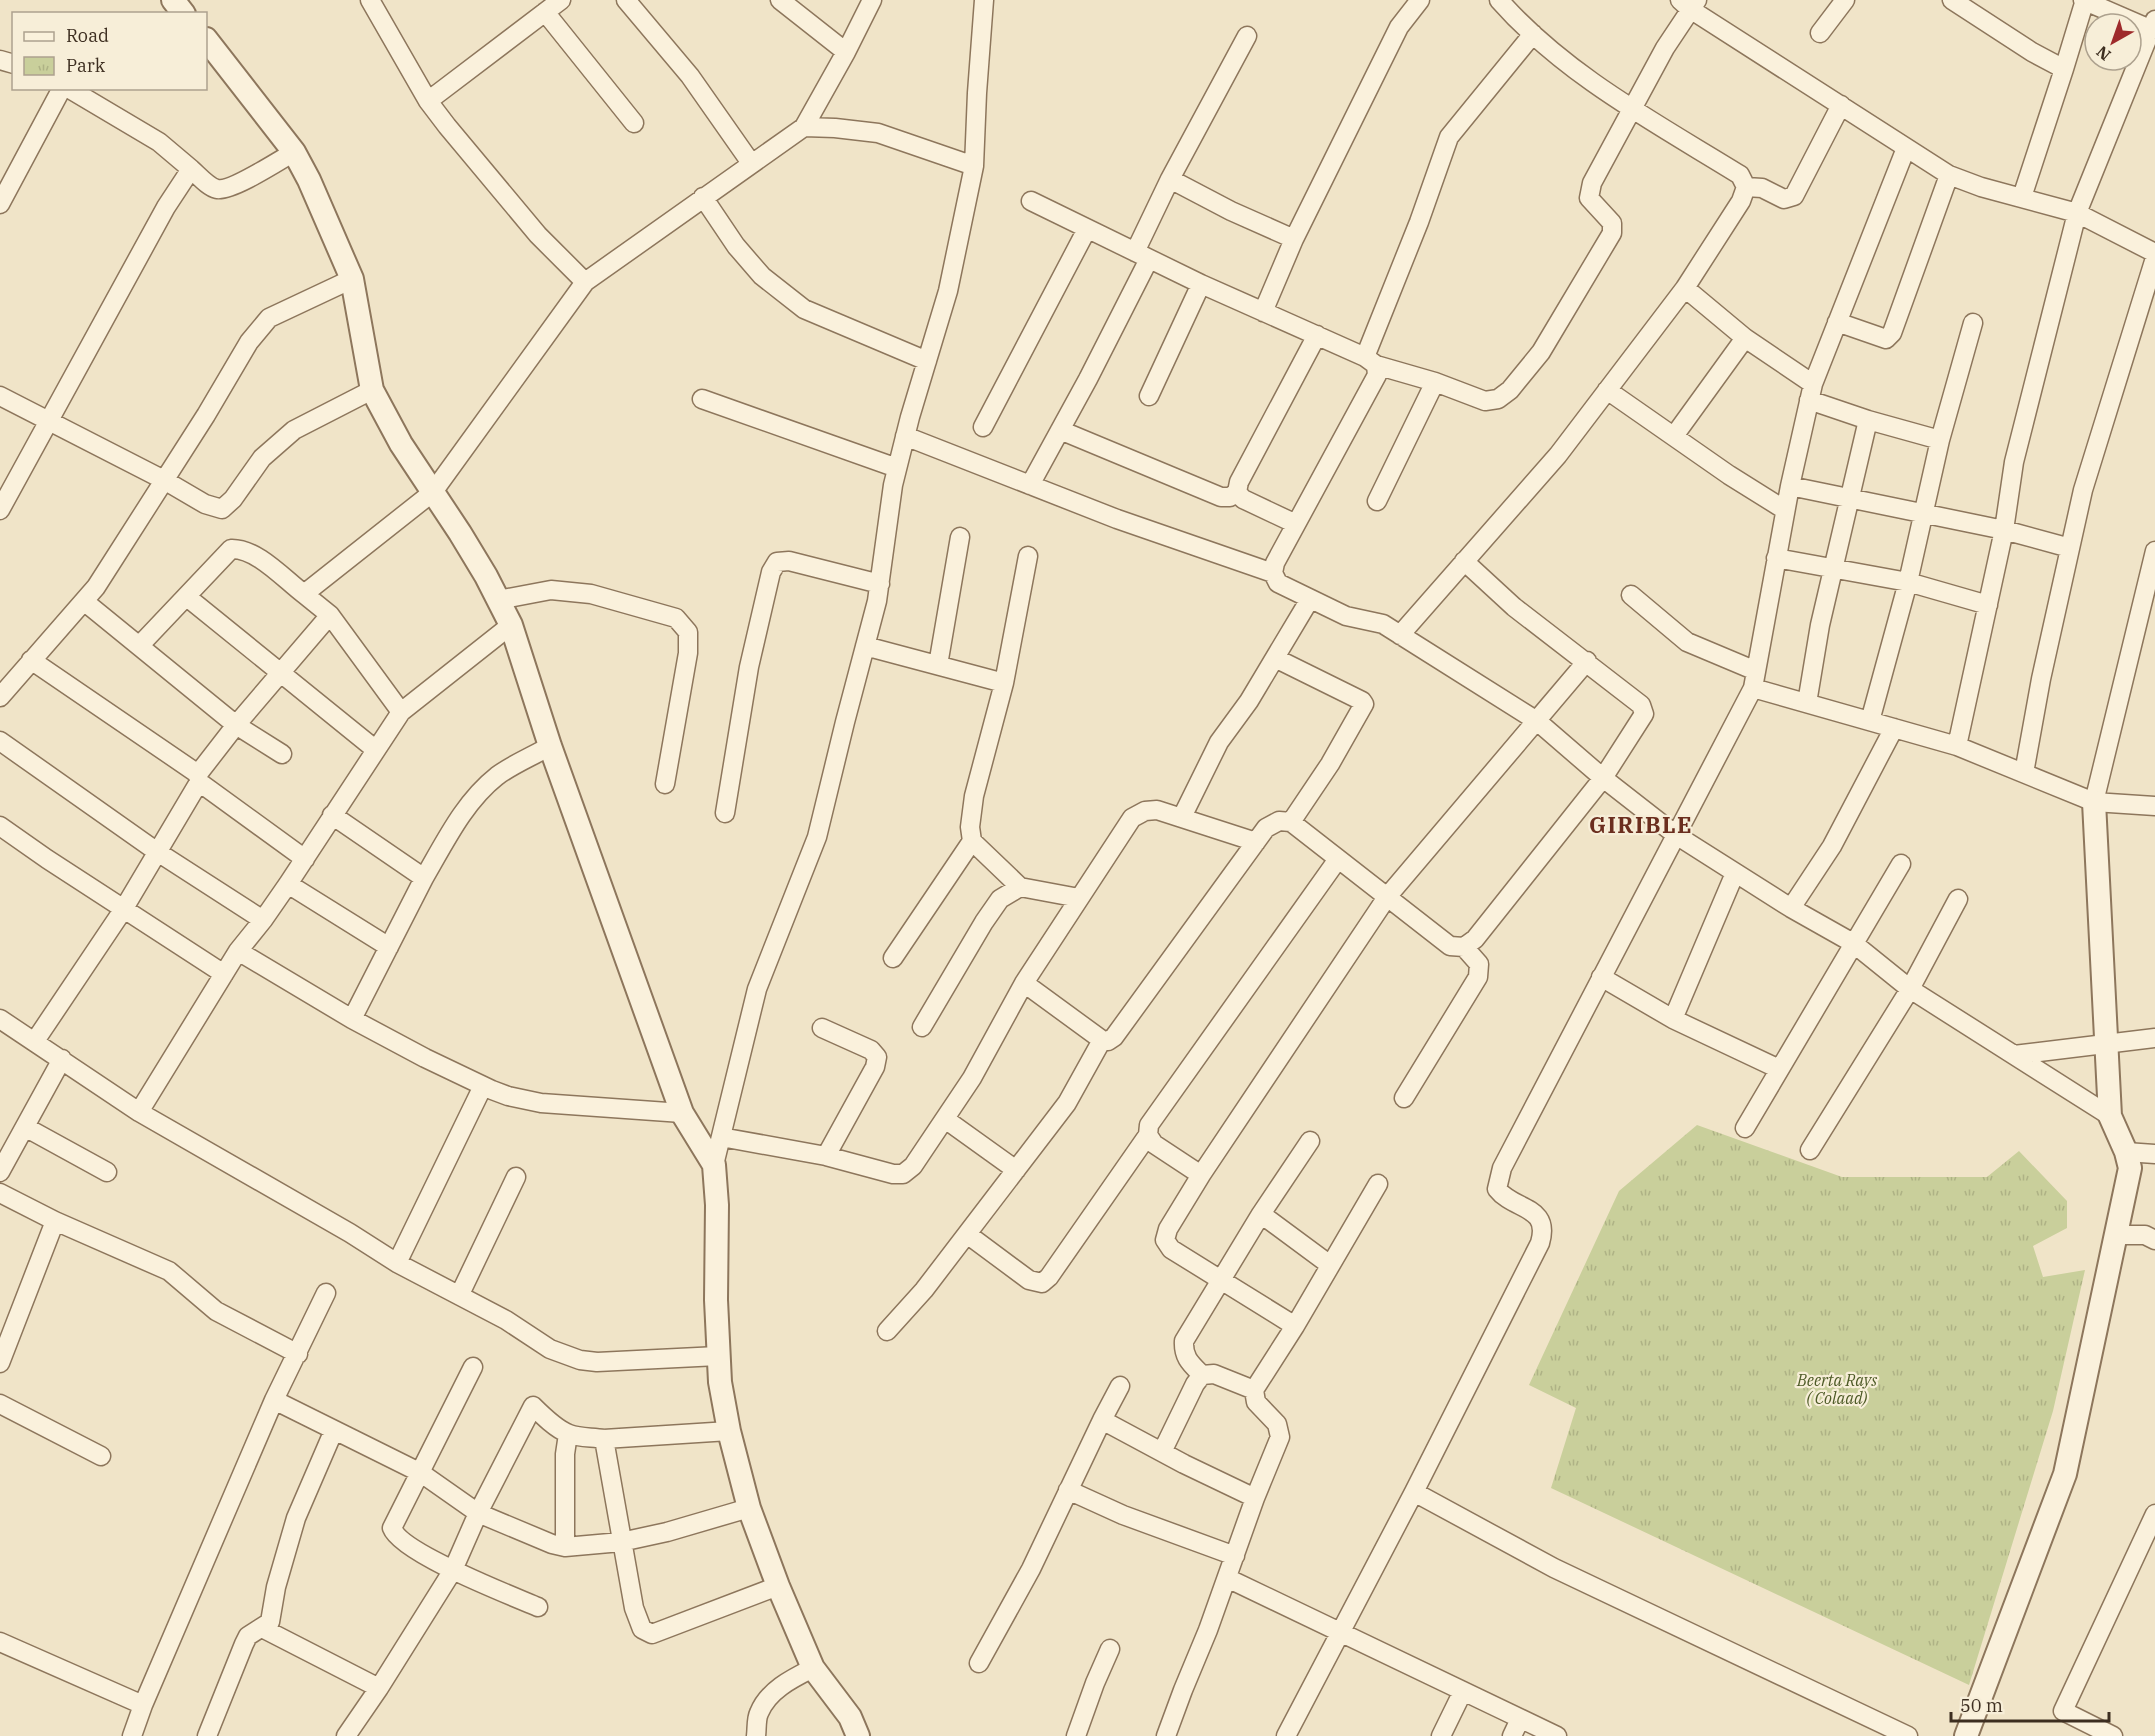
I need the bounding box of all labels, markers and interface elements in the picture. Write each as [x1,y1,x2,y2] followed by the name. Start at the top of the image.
[12,12,207,90] legend
[2083,12,2143,72] north arrow
[66,24,109,47] text: Road
[2092,42,2115,65] text: N
[66,54,106,77] text: Park
[1589,810,1693,839] district label: GIRIBLE
[1796,1370,1877,1408] park label: Beerta Rays ( Colaad)
[1951,1685,2108,1723] scale bar
[1960,1694,2003,1717] text: 50 m

